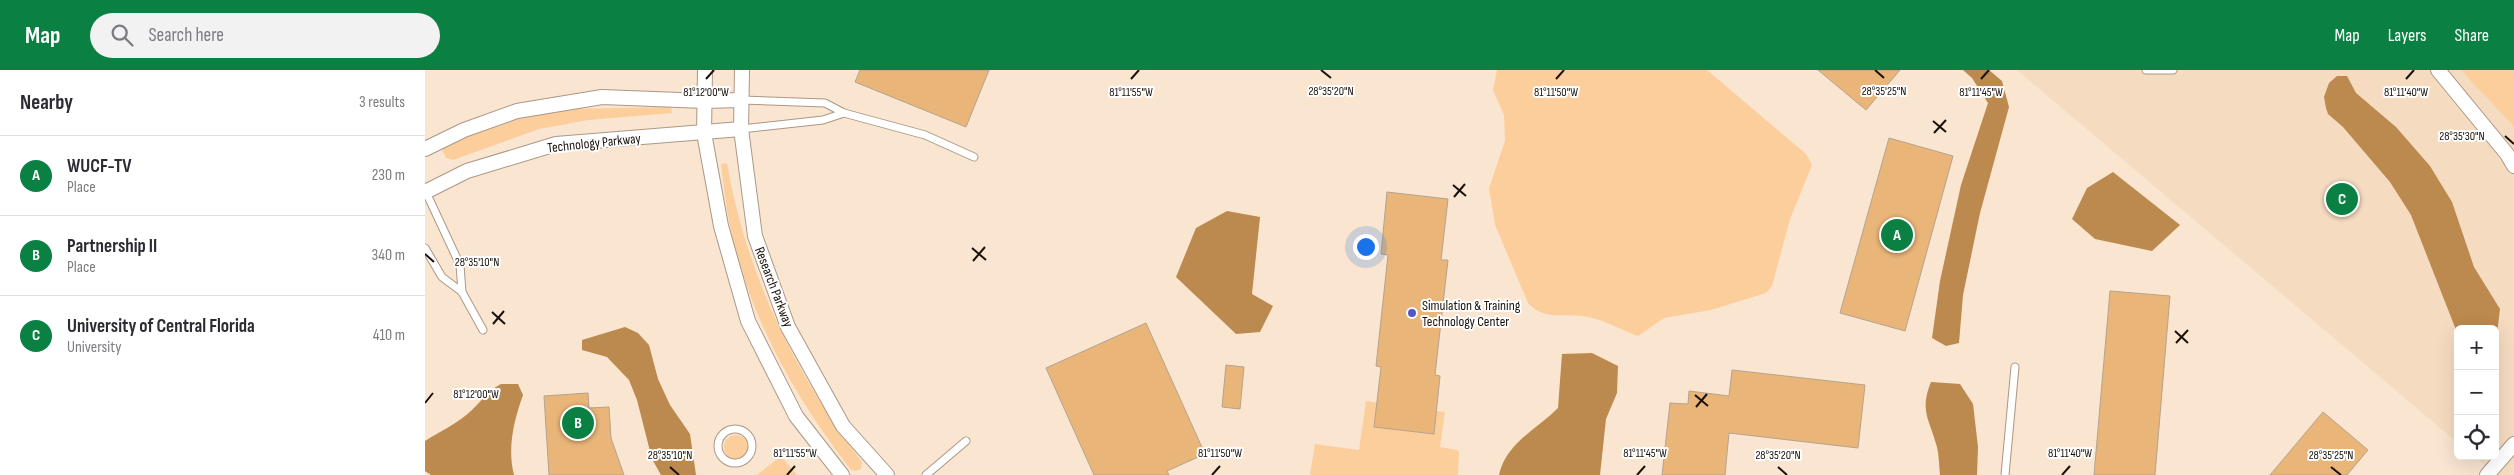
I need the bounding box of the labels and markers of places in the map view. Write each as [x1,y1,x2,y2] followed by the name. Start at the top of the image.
[2326,180,2358,218] pin: C
[1881,216,1913,254] pin: A
[1422,297,1521,330] place label: Simulation & Training Technology Center
[1406,307,1418,319] marker: Simulation & Training Technology Center
[562,404,594,442] pin: B

